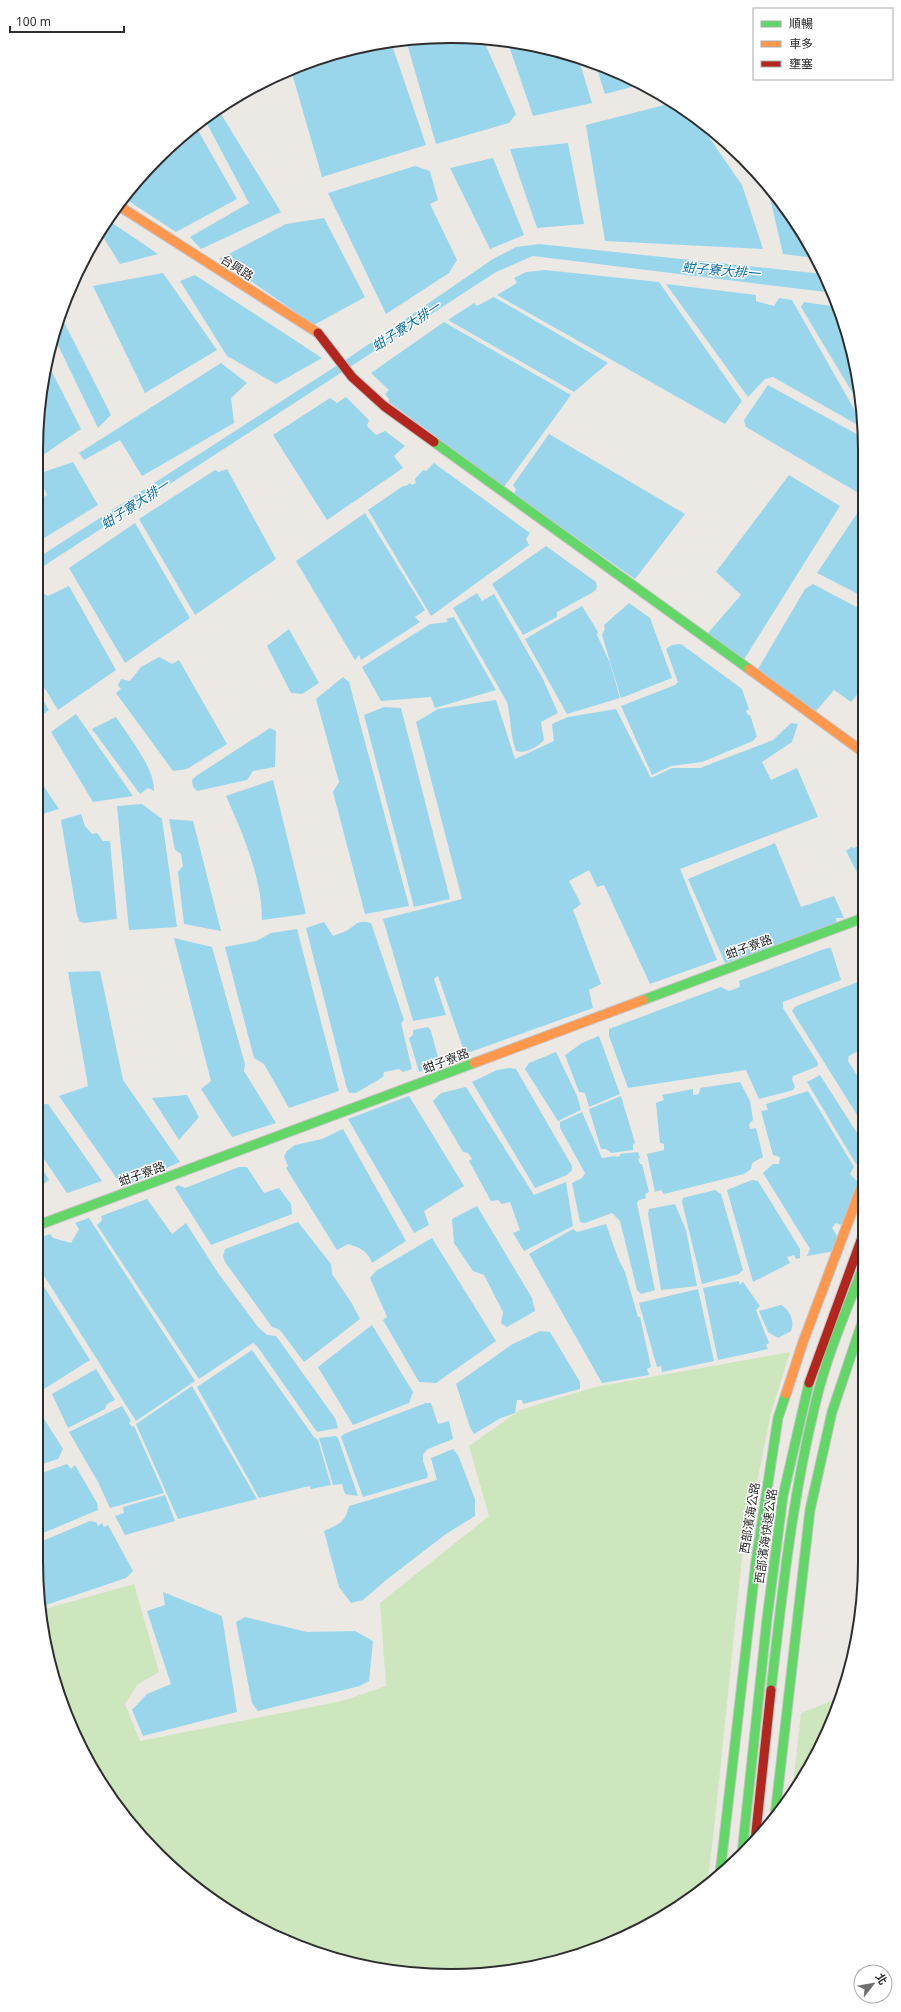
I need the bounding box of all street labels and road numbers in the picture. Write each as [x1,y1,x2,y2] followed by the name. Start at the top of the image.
[218,251,257,285] street label: 台興路
[723,930,774,963] street label: 蚶子寮路
[420,1044,471,1077] street label: 蚶子寮路
[116,1157,167,1190] street label: 蚶子寮路
[735,1481,764,1555] street label: 西部濱海公路
[750,1487,781,1585] street label: 西部濱海快速公路

